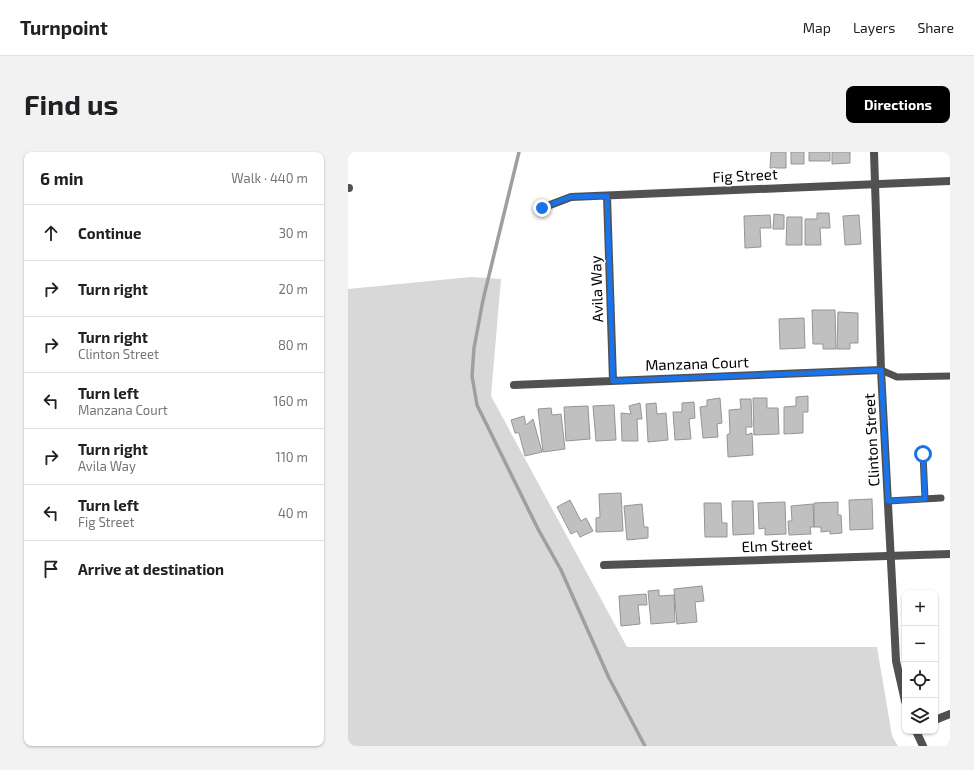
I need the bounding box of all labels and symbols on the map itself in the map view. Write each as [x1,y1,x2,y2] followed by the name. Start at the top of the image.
[712,164,778,186] street label: Fig Street
[533,199,551,217] route end
[586,255,606,323] street label: Avila Way
[645,352,749,374] street label: Manzana Court
[860,393,882,487] street label: Clinton Street
[914,445,932,463] route start
[741,535,813,555] street label: Elm Street

